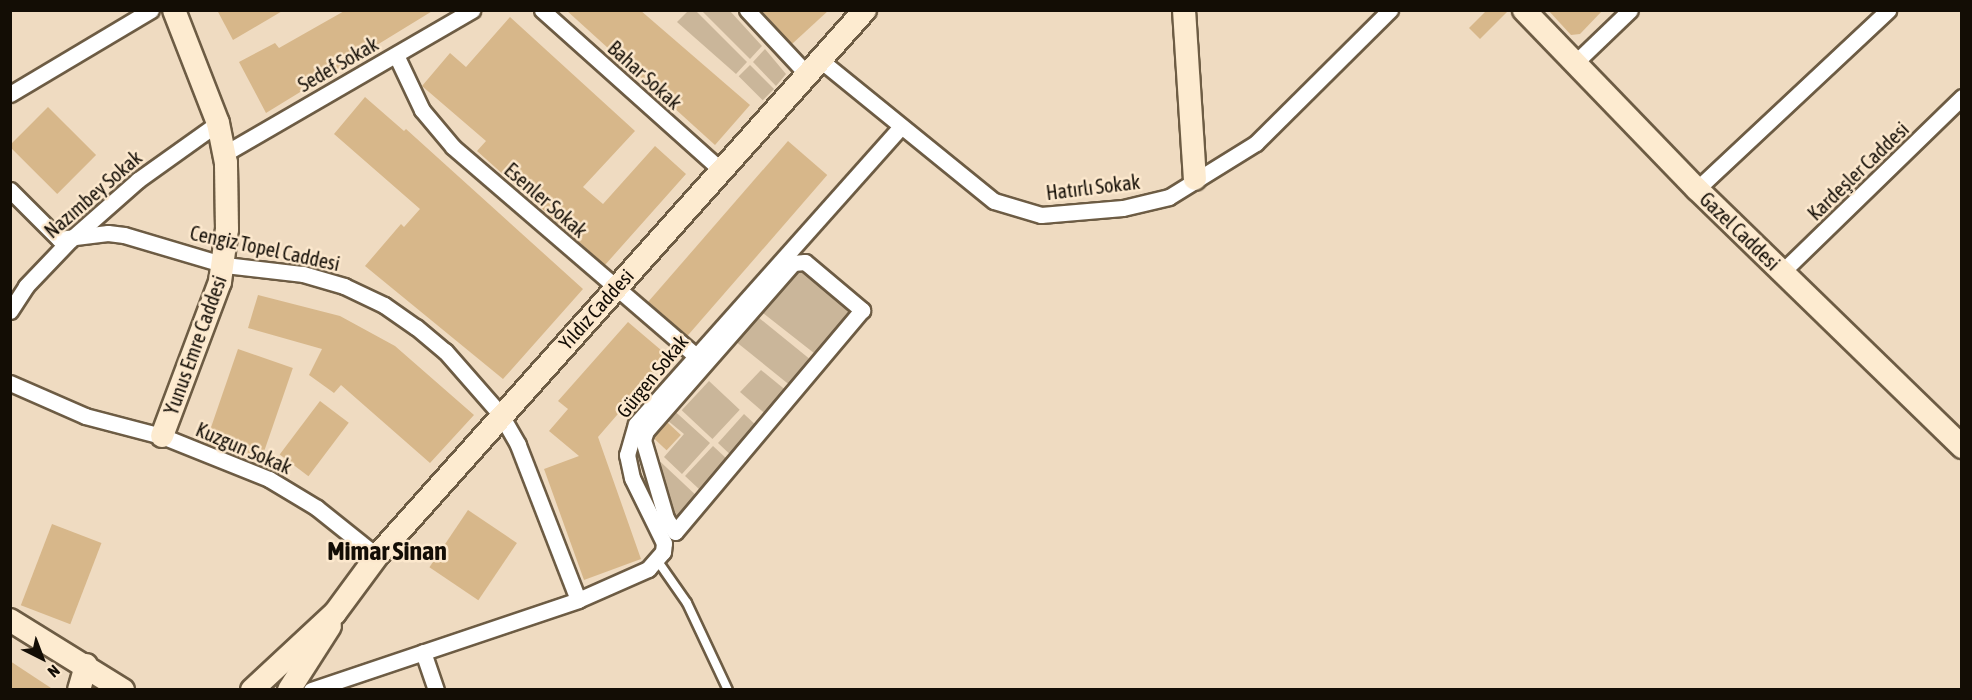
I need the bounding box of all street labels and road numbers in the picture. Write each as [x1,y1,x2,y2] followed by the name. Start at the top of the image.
[294,31,382,97] street label: Sedef Sokak
[603,36,687,114] street label: Bahar Sokak
[1803,117,1913,225] street label: Kardeşler Caddesi
[39,145,147,243] street label: Nazımbey Sokak
[500,158,592,242] street label: Esenler Sokak
[1045,169,1141,205] street label: Hatırlı Sokak
[1695,187,1785,275] street label: Gazel Caddesi
[188,220,342,276] street label: Cengiz Topel Caddesi
[554,264,638,354] street label: Yıldız Caddesi
[159,272,231,418] street label: Yunus Emre Caddesi
[611,330,693,422] street label: Gürgen Sokak
[192,417,296,479] street label: Kuzgun Sokak

